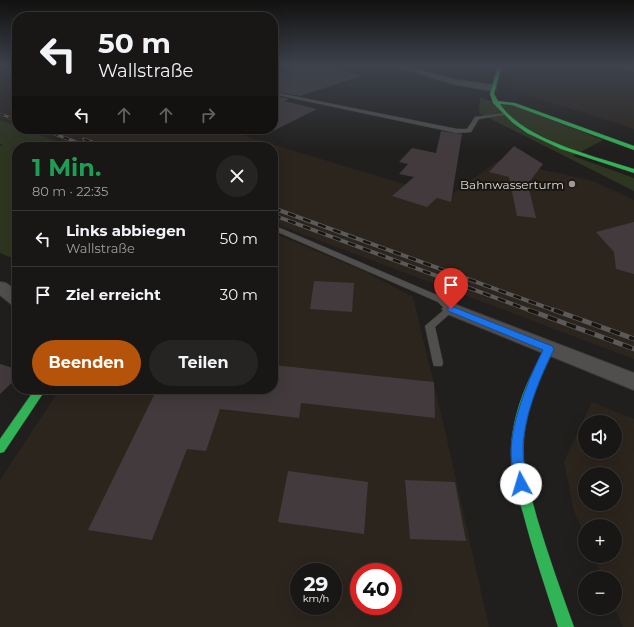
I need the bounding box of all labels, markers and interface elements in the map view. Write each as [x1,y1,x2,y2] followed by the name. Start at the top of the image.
[98,26,171,60] text: 50 m
[32,28,84,80] icon: left
[98,60,193,82] text: Wallstraße
[71,104,93,126] icon: left
[113,104,135,126] icon: ahead
[155,104,177,126] icon: ahead
[197,104,219,126] icon: right
[32,153,101,182] text: 1 Min.
[216,155,258,197] button: close
[460,177,564,192] place label: Bahnwasserturm
[567,179,577,189] marker: Bahnwasserturm
[32,183,108,199] text: 80 m · 22:35
[66,221,186,240] text: Links abbiegen
[32,228,54,250] icon: left
[220,229,258,248] text: 50 m
[66,240,135,256] text: Wallstraße
[434,268,468,309] pin
[440,274,462,296] icon: arrive
[32,284,54,306] icon: arrive
[66,285,161,304] text: Ziel erreicht
[220,285,258,304] text: 30 m
[32,340,141,386] button: Beenden
[149,340,258,386] button: Teilen
[578,415,622,615] map controls
[578,415,622,459] button: sound
[500,463,542,505] position arrow
[578,467,622,511] button: layers
[578,519,622,563] button: +
[350,563,402,615] speed limit sign: 40
[578,571,622,615] button: −
[304,572,328,596] text: 29
[303,592,329,605] text: km/h

